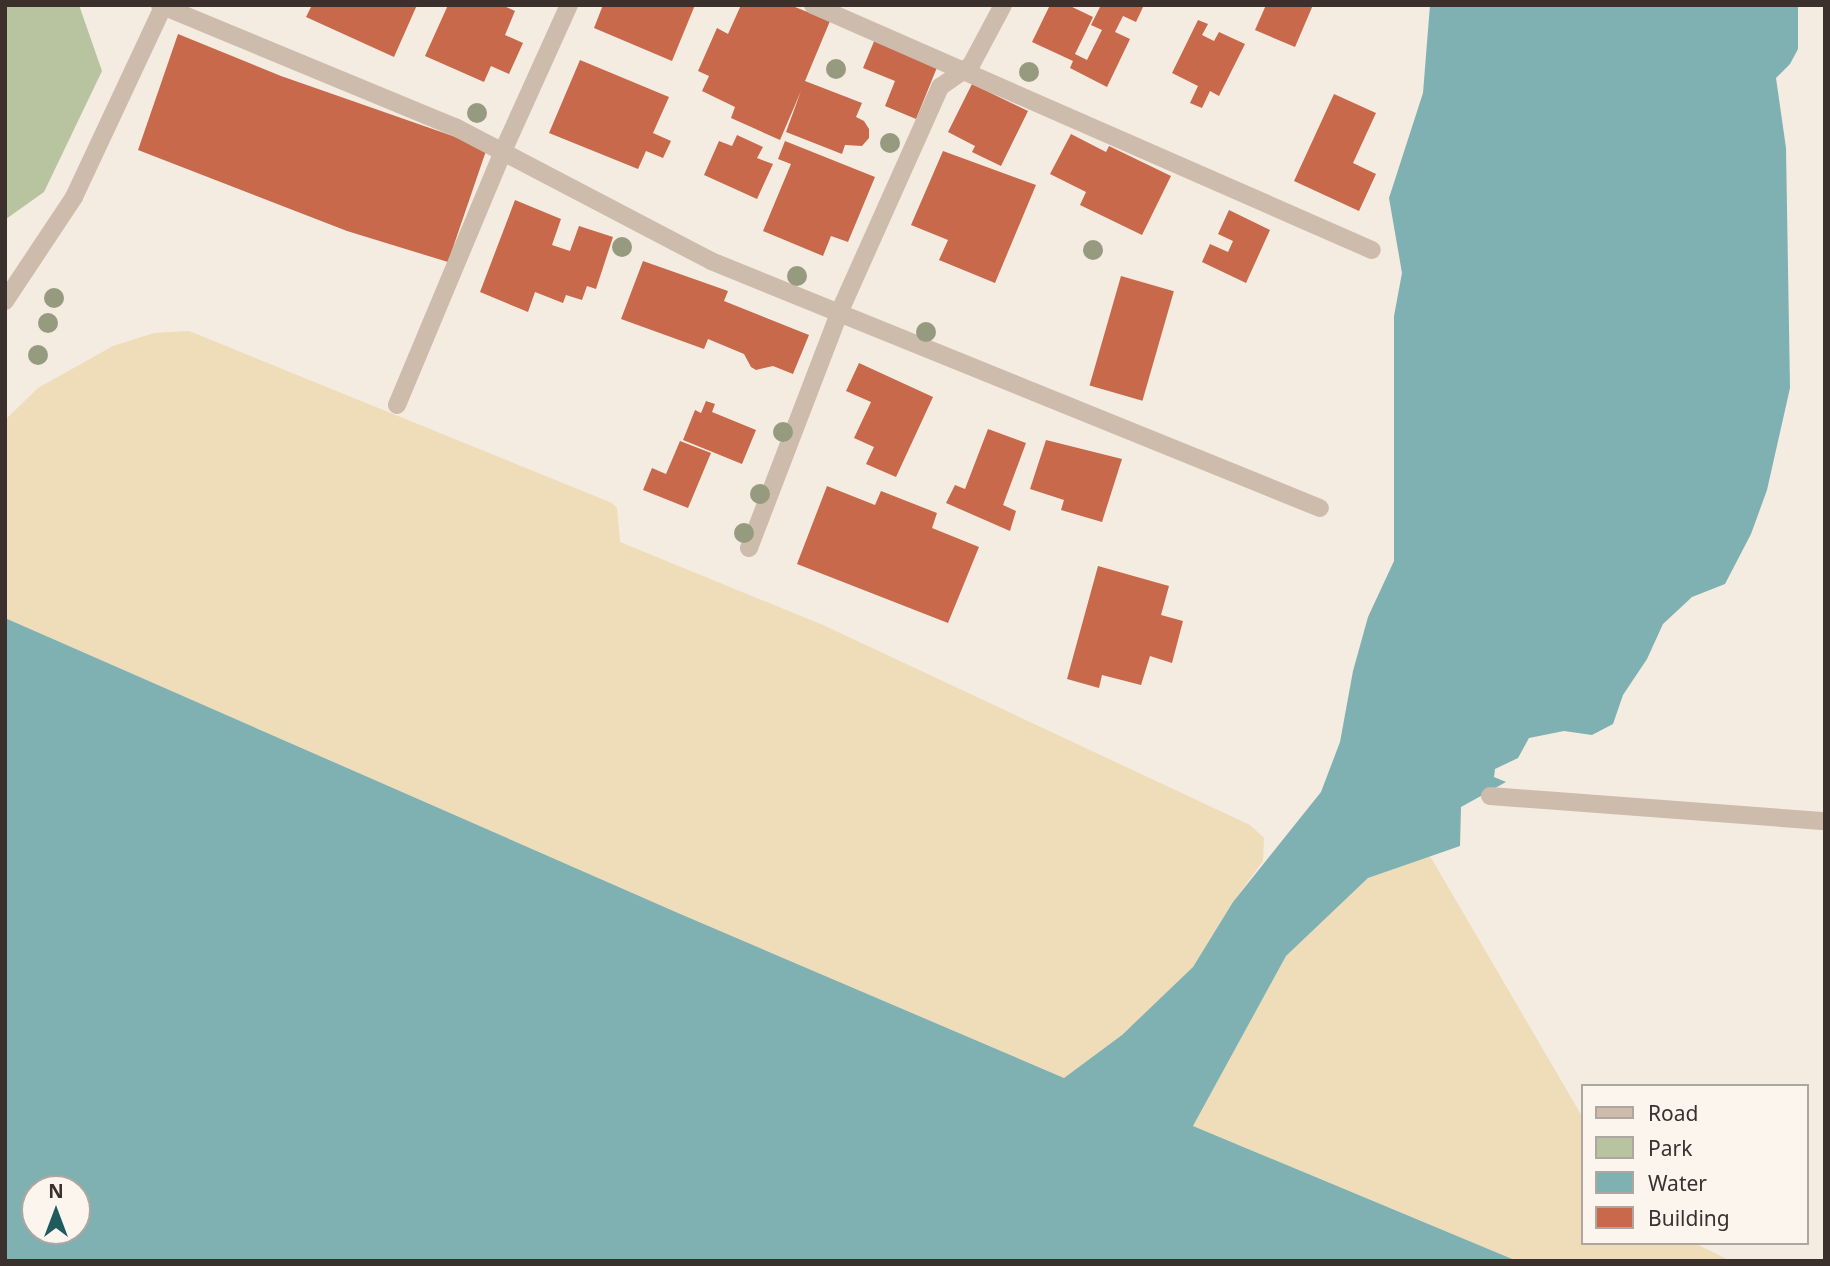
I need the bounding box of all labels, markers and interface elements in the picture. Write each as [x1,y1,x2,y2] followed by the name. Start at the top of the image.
[1582,1084,1809,1245] legend
[1648,1099,1698,1127] text: Road
[1648,1134,1692,1162] text: Park
[1648,1169,1707,1197] text: Water
[21,1175,91,1245] north arrow
[48,1178,64,1204] text: N
[1648,1204,1730,1232] text: Building

